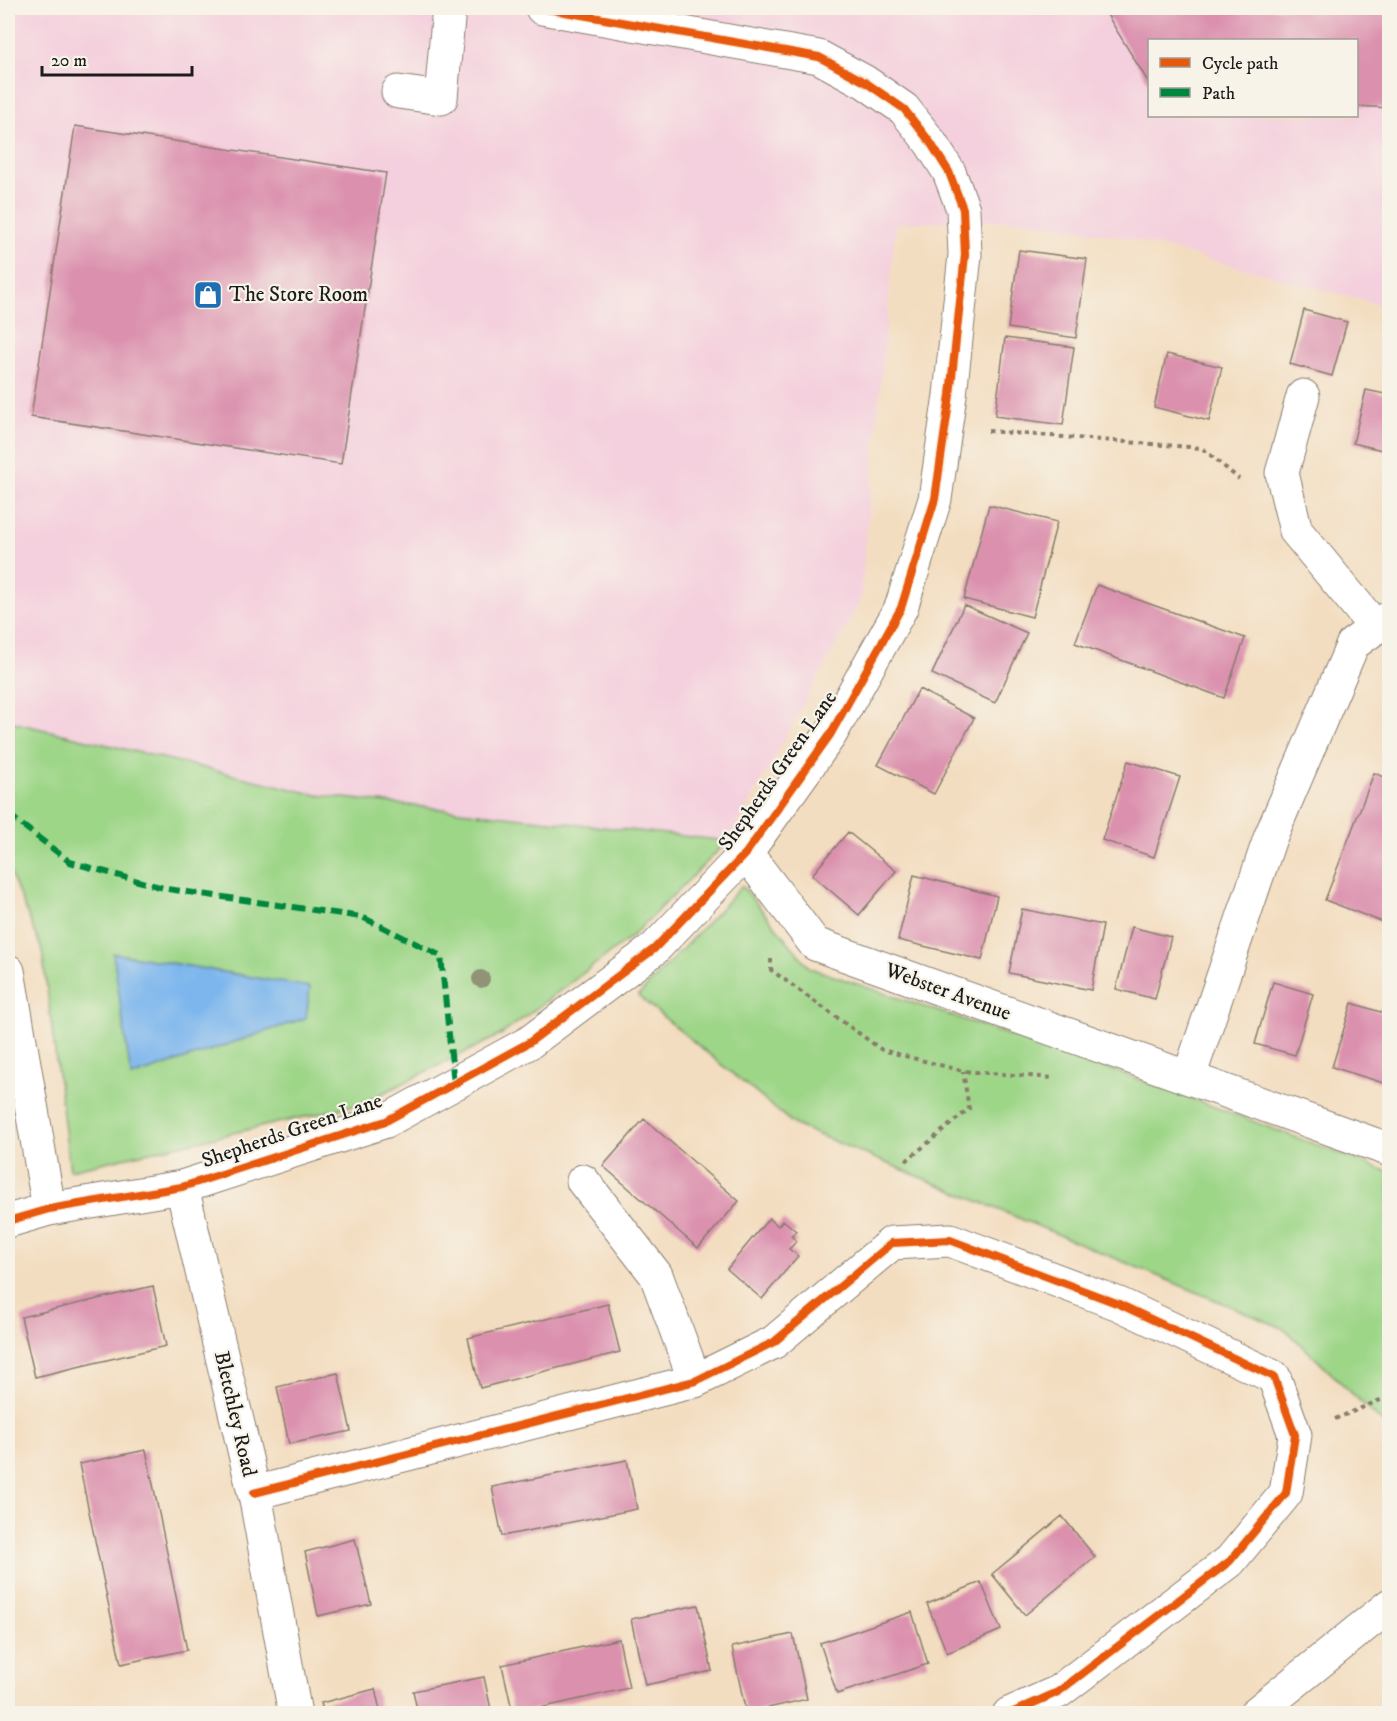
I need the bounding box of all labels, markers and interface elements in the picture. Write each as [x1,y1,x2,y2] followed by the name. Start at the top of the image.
[42,39,192,77] scale bar
[1148,39,1358,117] legend
[51,50,87,72] text: 20 m
[1202,53,1279,75] text: Cycle path
[1202,83,1236,105] text: Path
[192,279,224,311] shop icon: The Store Room
[229,282,368,308] place label: The Store Room
[713,686,843,856] street label: Shepherds Green Lane
[881,957,1015,1027] street label: Webster Avenue
[198,1088,386,1174] street label: Shepherds Green Lane
[208,1349,262,1480] street label: Bletchley Road

